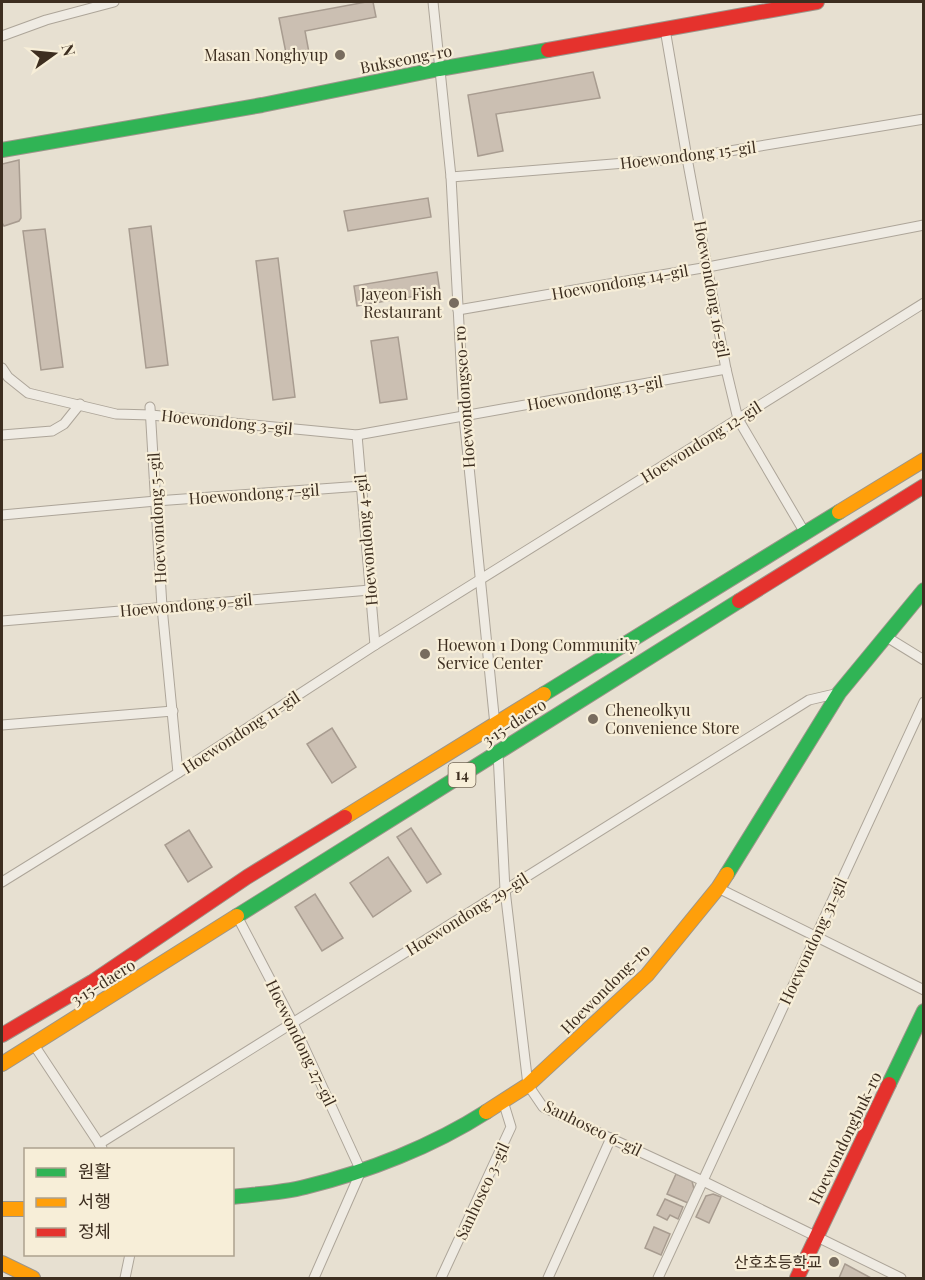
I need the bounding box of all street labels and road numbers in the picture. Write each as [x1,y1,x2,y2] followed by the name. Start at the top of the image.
[358,39,454,78] street label: Bukseong-ro
[619,136,758,173] street label: Hoewondong 15-gil
[690,219,735,360] street label: Hoewondong 16-gil
[550,259,690,304] street label: Hoewondong 14-gil
[448,325,479,469] street label: Hoewondongseo-ro
[525,370,665,415] street label: Hoewondong 13-gil
[637,396,765,487] street label: Hoewondong 12-gil
[160,404,294,439] street label: Hoewondong 3-gil
[143,451,170,584] street label: Hoewondong 5-gil
[349,473,382,607] street label: Hoewondong 4-gil
[188,478,320,509] street label: Hoewondong 7-gil
[119,588,253,621] street label: Hoewondong 9-gil
[178,685,304,778] street label: Hoewondong 11-gil
[478,693,550,750] street label: 3·15-daero
[448,763,476,787] road number: 14
[402,867,532,960] street label: Hoewondong 29-gil
[774,874,851,1008] street label: Hoewondong 31-gil
[555,939,654,1038] street label: Hoewondong-ro
[67,953,139,1010] street label: 3·15-daero
[262,976,341,1110] street label: Hoewondong 27-gil
[803,1068,886,1208] street label: Hoewondongbuk-ro
[541,1095,646,1160] street label: Sanhoseo 6-gil
[450,1138,513,1243] street label: Sanhoseo 3-gil

